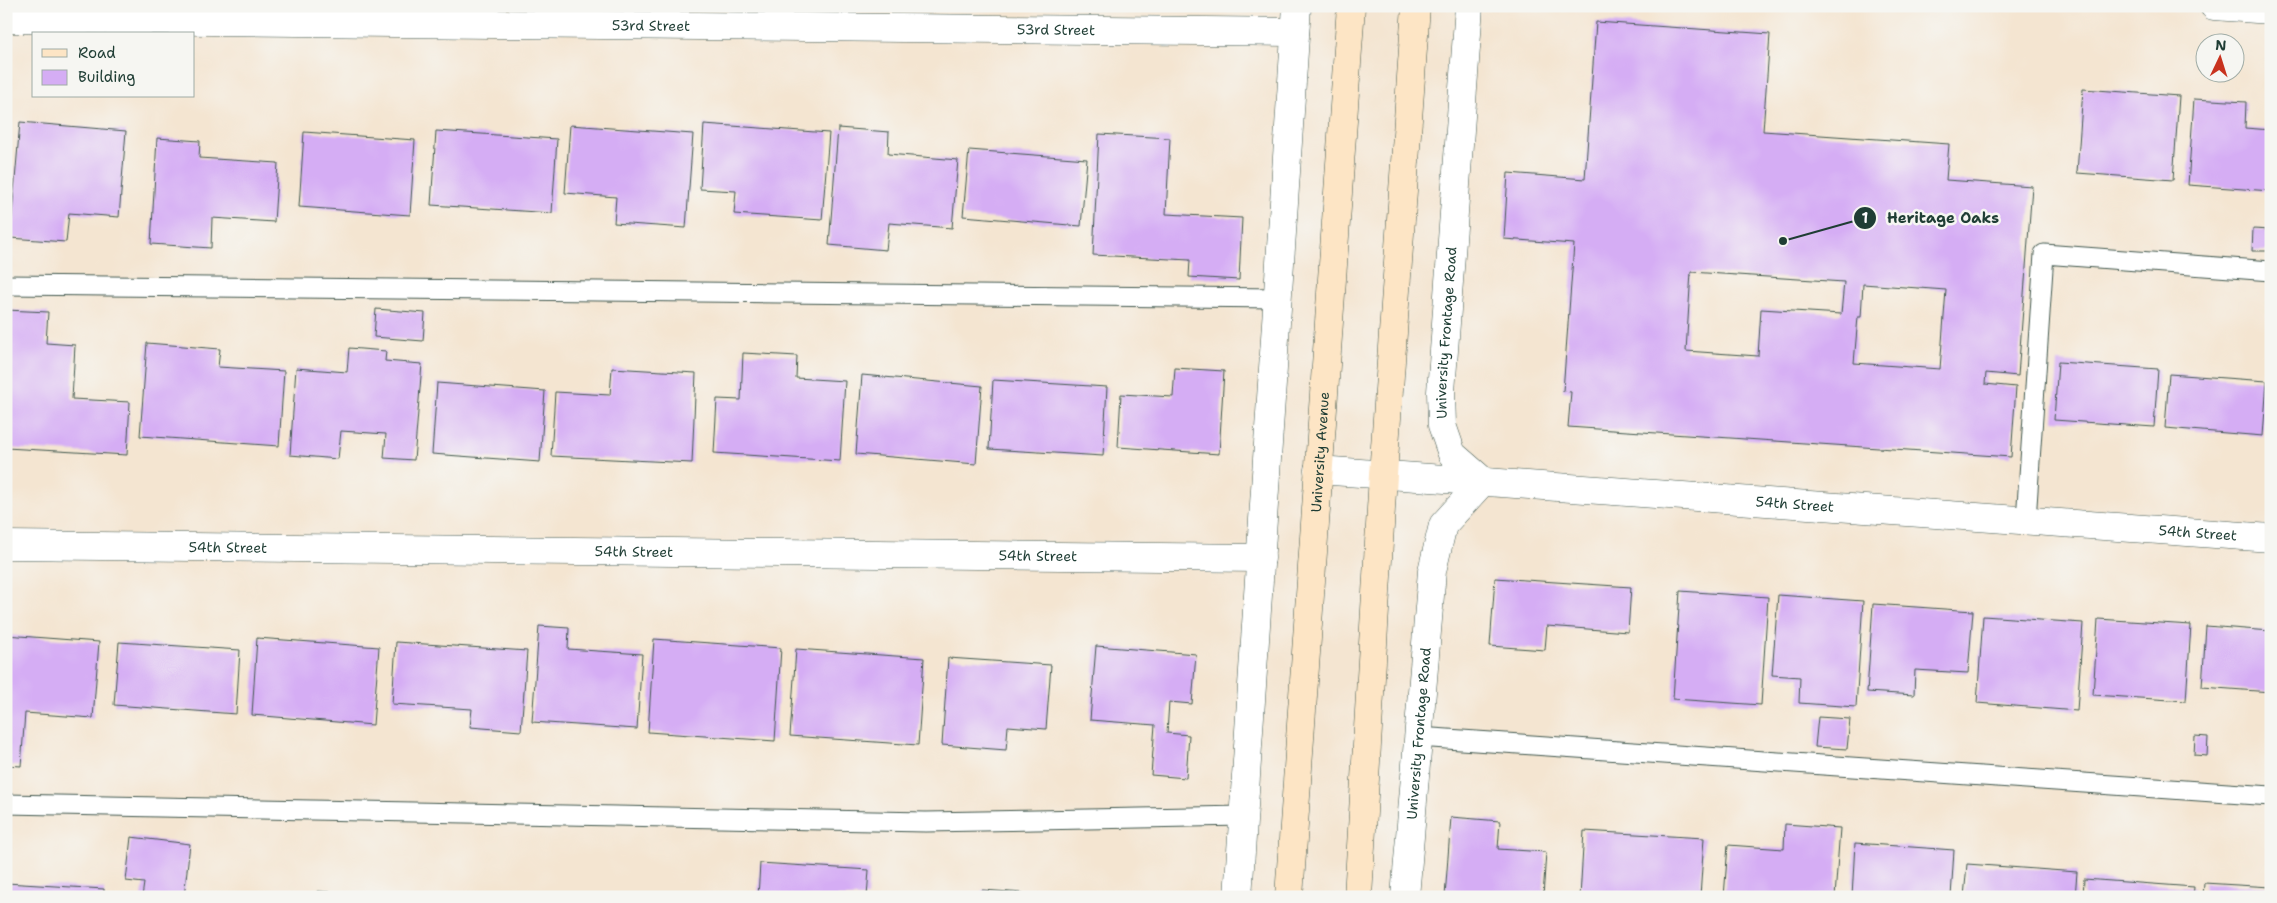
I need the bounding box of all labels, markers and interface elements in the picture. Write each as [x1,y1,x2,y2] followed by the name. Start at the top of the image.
[612,16,690,35] street label: 53rd Street
[1017,20,1095,39] street label: 53rd Street
[32,32,195,98] legend
[2194,32,2244,82] north arrow
[2215,36,2227,54] text: N
[78,43,116,63] text: Road
[78,67,135,87] text: Building
[1852,203,2009,233] callout: Heritage Oaks
[1862,208,1869,228] text: 1
[1887,208,1999,228] text: Heritage Oaks
[1432,246,1461,419] street label: University Frontage Road
[1307,391,1333,513] street label: University Avenue
[1755,492,1835,516] street label: 54th Street
[2158,521,2238,545] street label: 54th Street
[189,538,267,557] street label: 54th Street
[595,542,673,561] street label: 54th Street
[999,546,1077,565] street label: 54th Street
[1402,647,1435,820] street label: University Frontage Road

